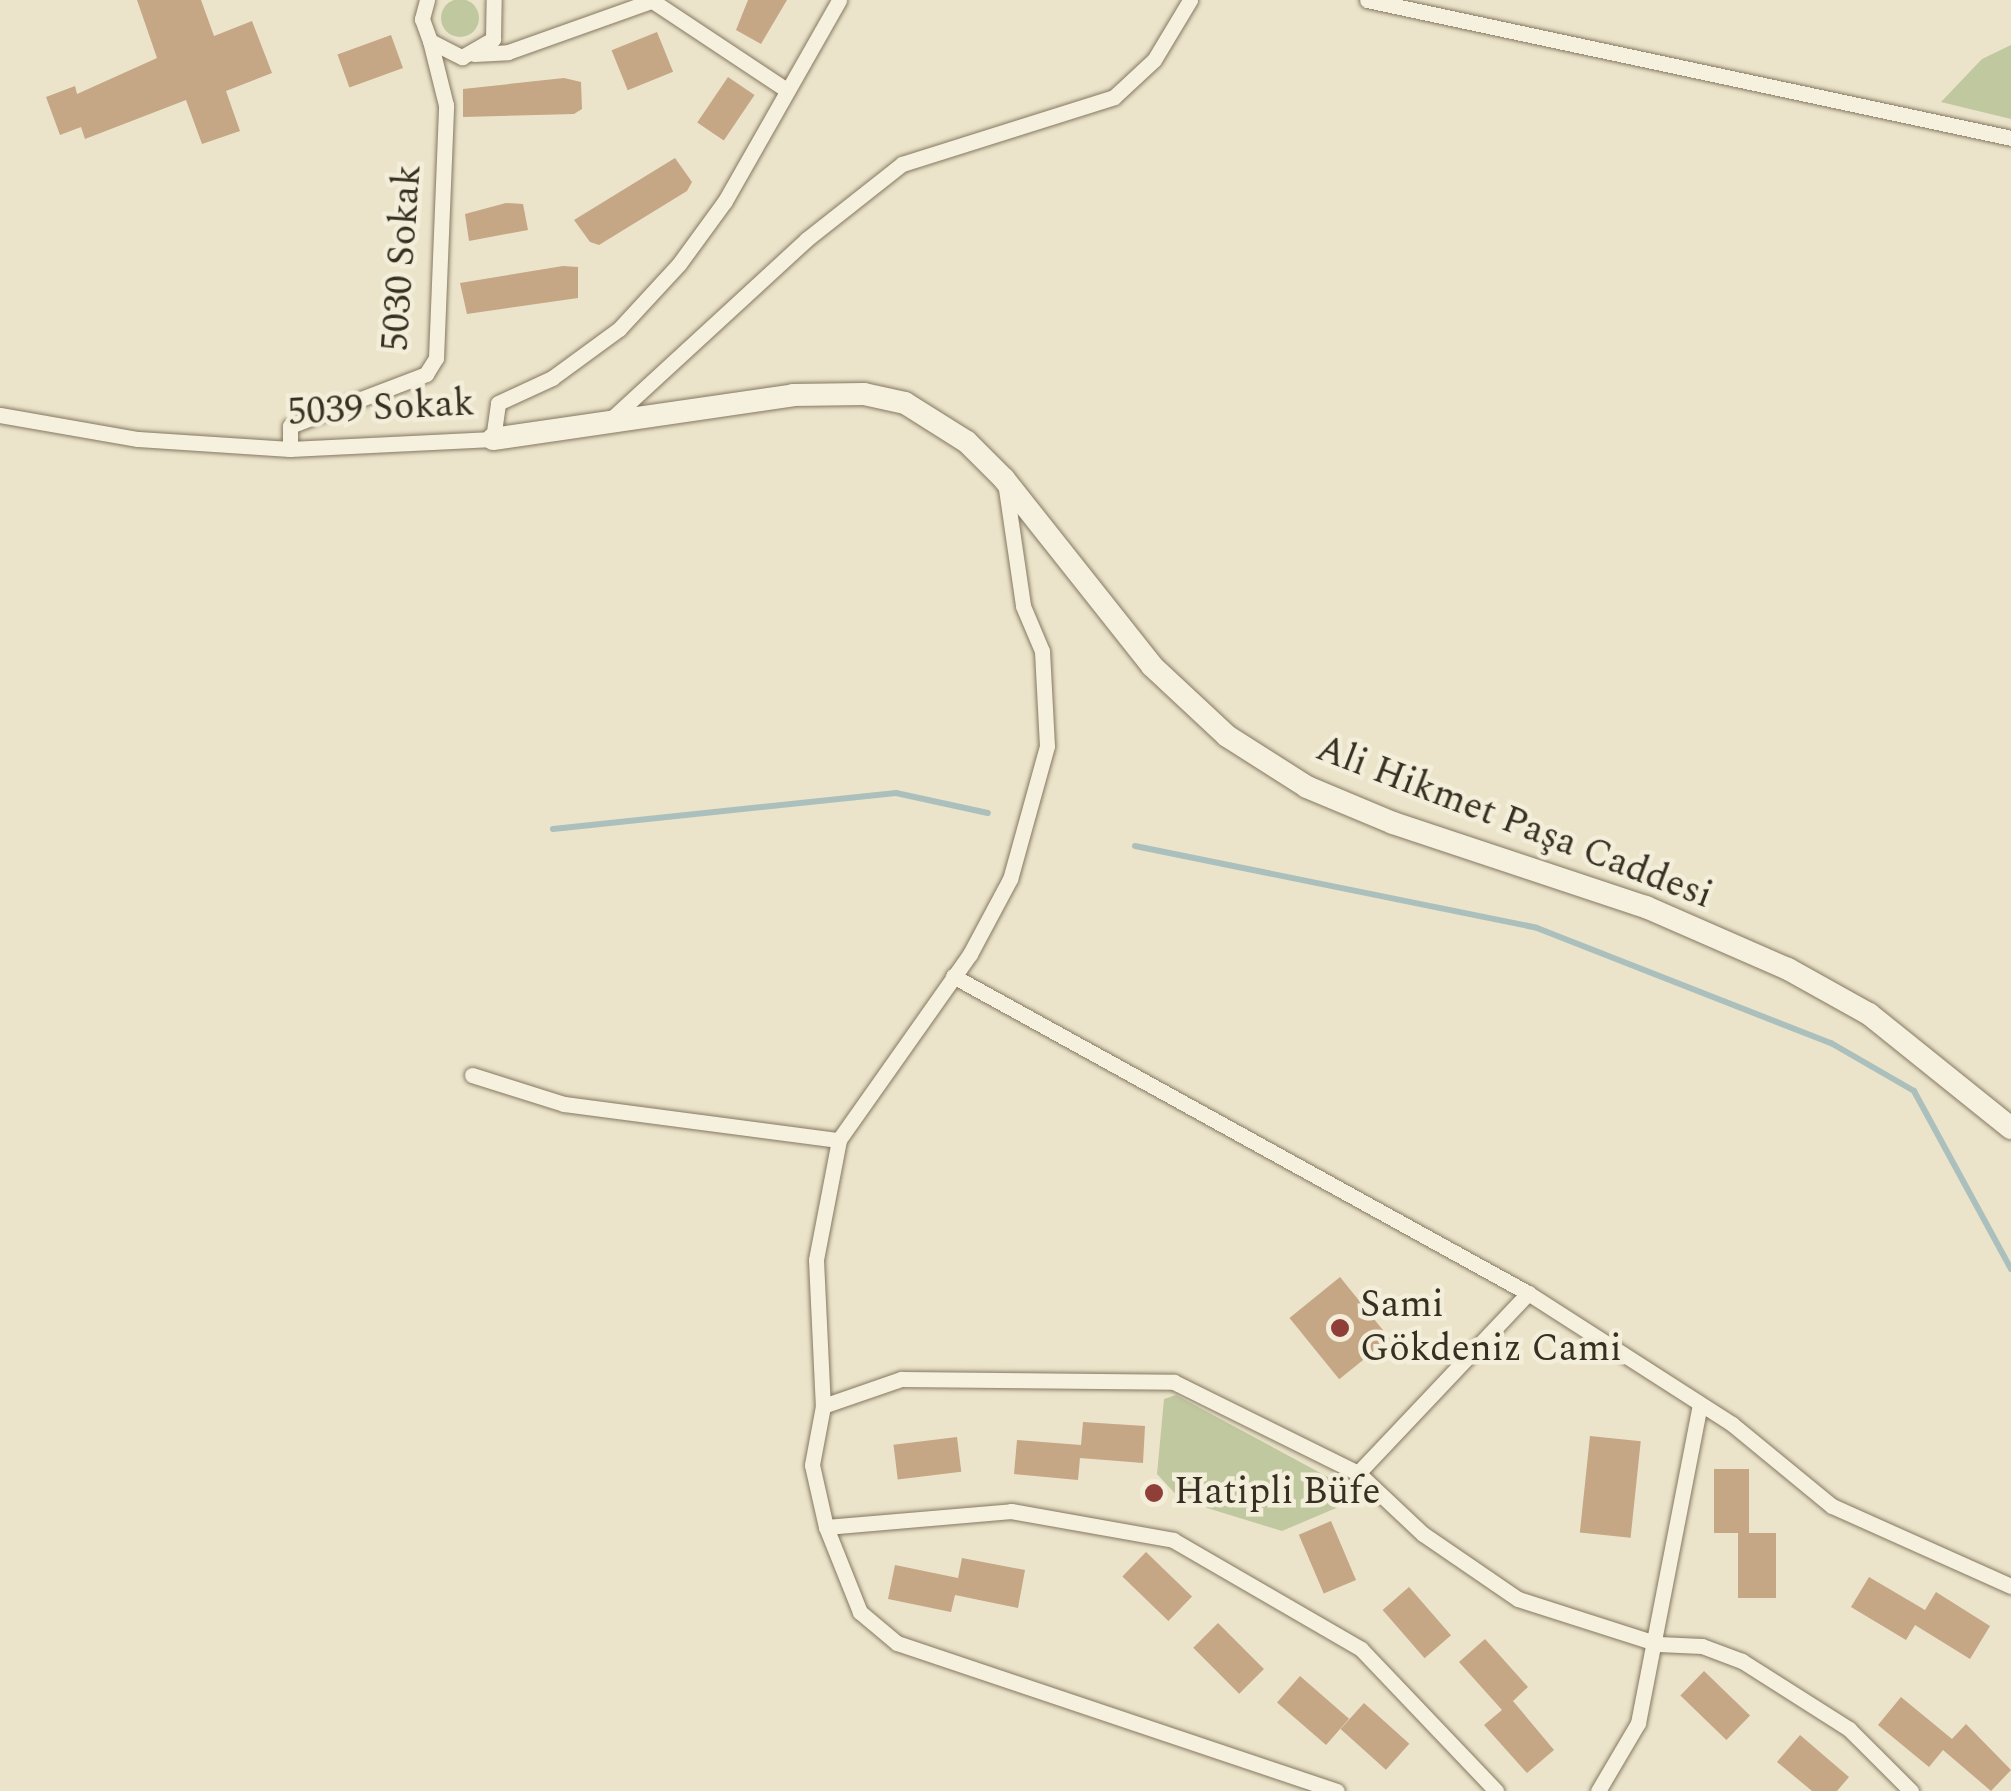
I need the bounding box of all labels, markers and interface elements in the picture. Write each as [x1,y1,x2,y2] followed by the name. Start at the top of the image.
[374,163,432,353] street label: 5030 Sokak
[286,381,476,437] street label: 5039 Sokak
[1310,726,1718,920] street label: Ali Hikmet Paşa Caddesi
[1360,1283,1622,1372] place label: Sami Gökdeniz Cami
[1329,1317,1351,1339] marker: Sami Gökdeniz Cami
[1174,1470,1381,1516] place label: Hatipli Büfe
[1143,1482,1165,1504] marker: Hatipli Büfe

